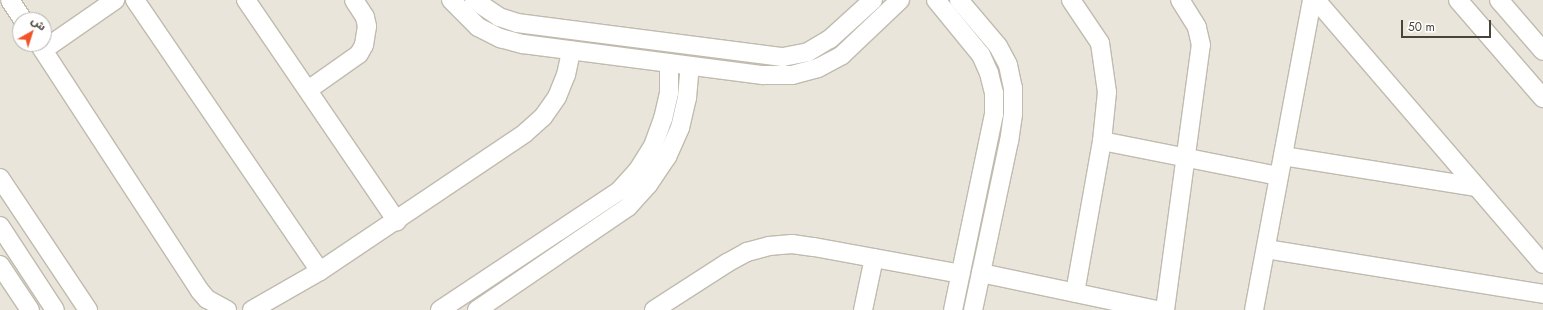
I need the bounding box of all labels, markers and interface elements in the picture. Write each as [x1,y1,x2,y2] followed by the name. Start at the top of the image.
[12,12,52,52] north arrow
[28,12,50,34] text: ش
[1403,12,1493,38] scale bar
[1408,18,1435,36] text: 50 m

